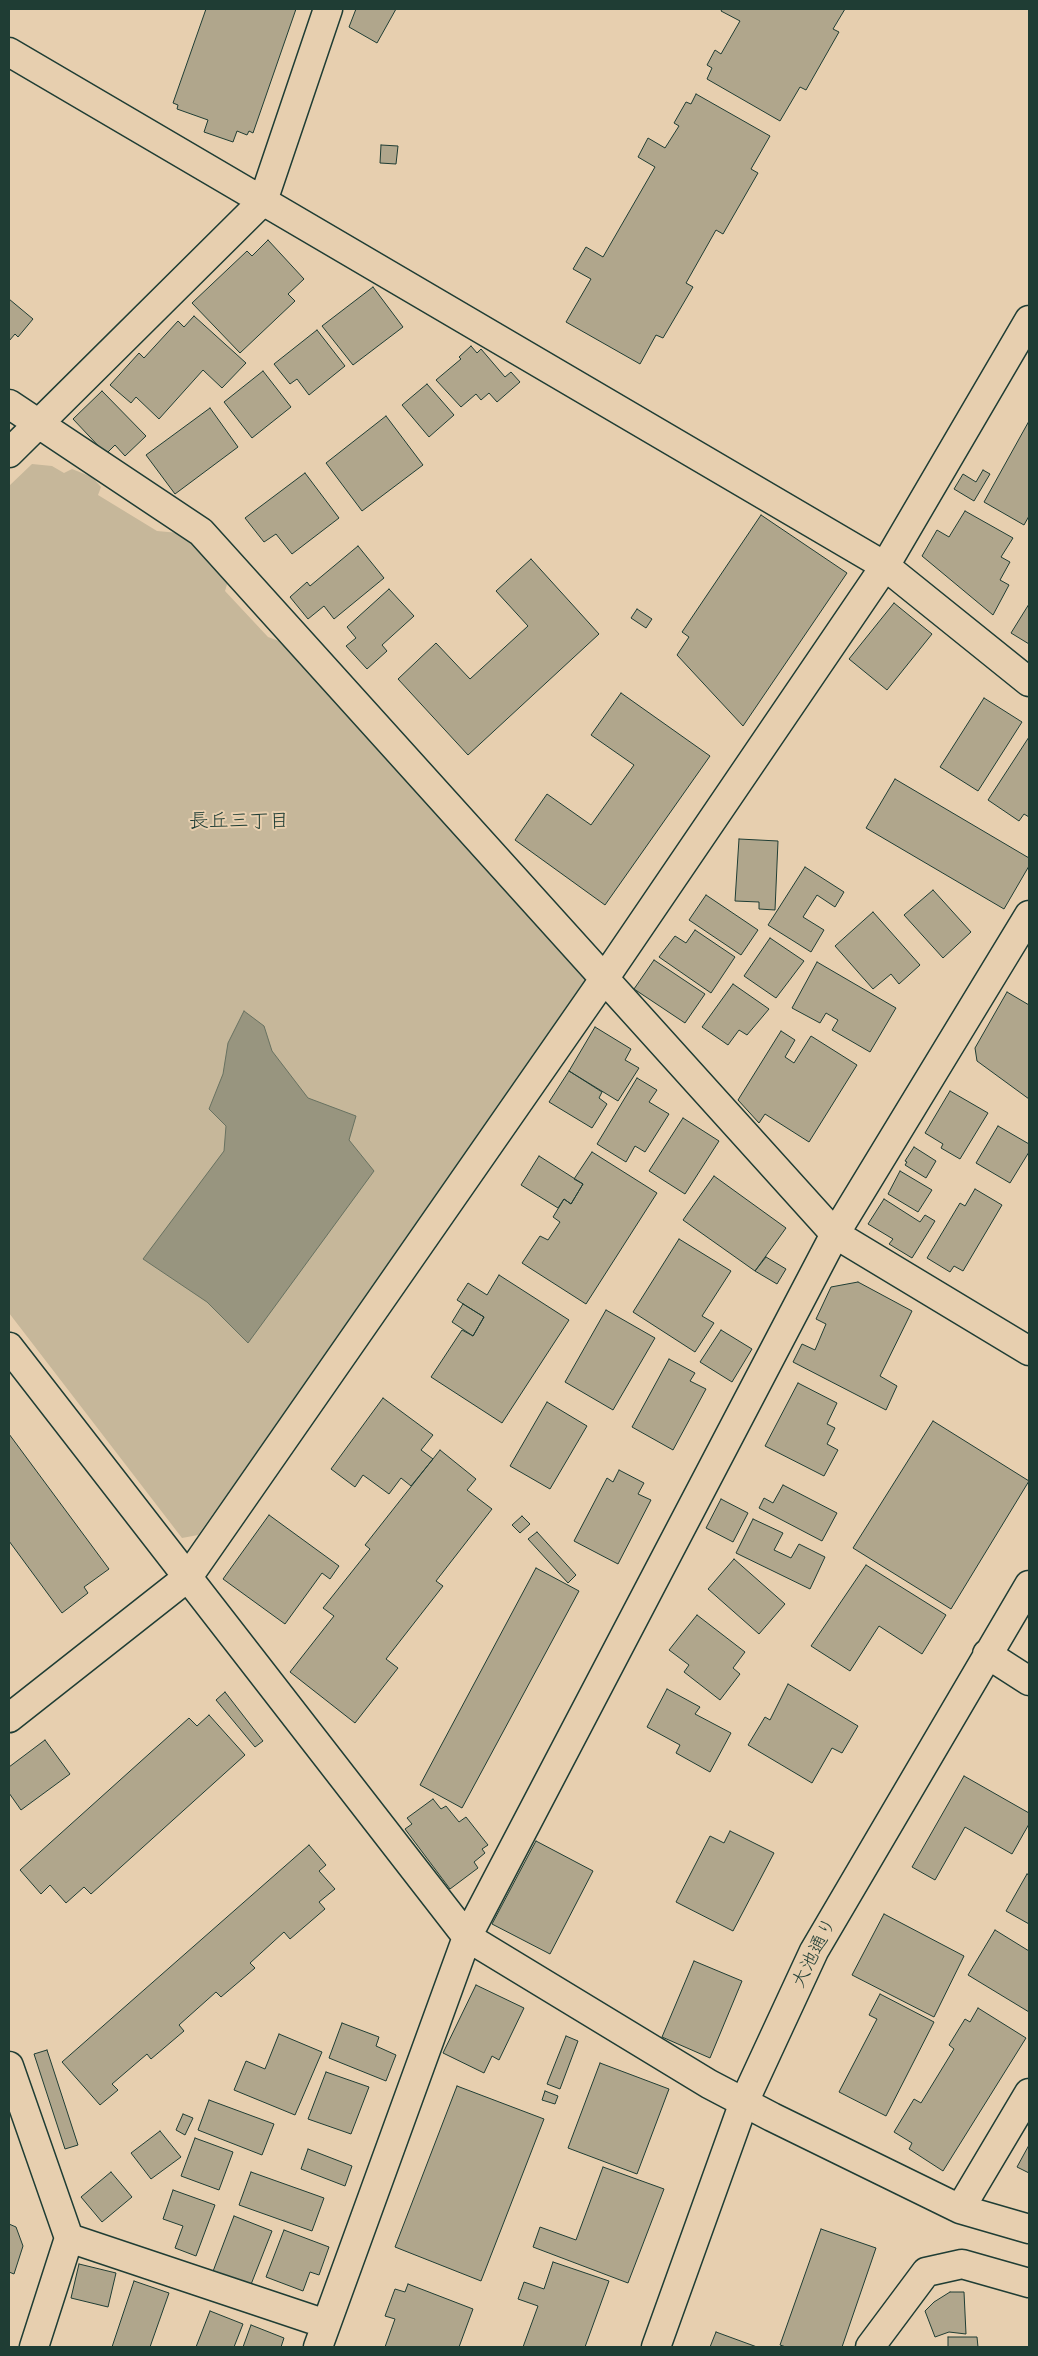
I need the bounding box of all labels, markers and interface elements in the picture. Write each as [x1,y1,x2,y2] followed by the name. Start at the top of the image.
[189,810,289,834] district label: 長丘三丁目
[788,1914,842,1992] street label: 大池通り

